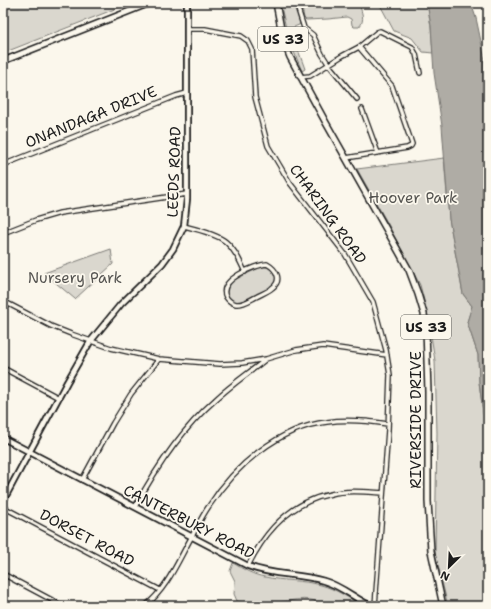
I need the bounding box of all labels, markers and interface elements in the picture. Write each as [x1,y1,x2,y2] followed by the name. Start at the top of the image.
[258,27,308,51] road number: US 33
[22,81,160,153] street label: ONANDAGA DRIVE
[162,126,186,218] street label: LEEDS ROAD
[285,160,371,268] street label: CHARING ROAD
[368,188,458,208] park label: Hoover Park
[28,268,122,288] park label: Nursery Park
[401,315,451,339] road number: US 33
[406,351,426,489] street label: RIVERSIDE DRIVE
[120,480,258,564] street label: CANTERBURY ROAD
[36,505,138,571] street label: DORSET ROAD
[429,547,469,587] north arrow
[438,567,452,584] text: N

